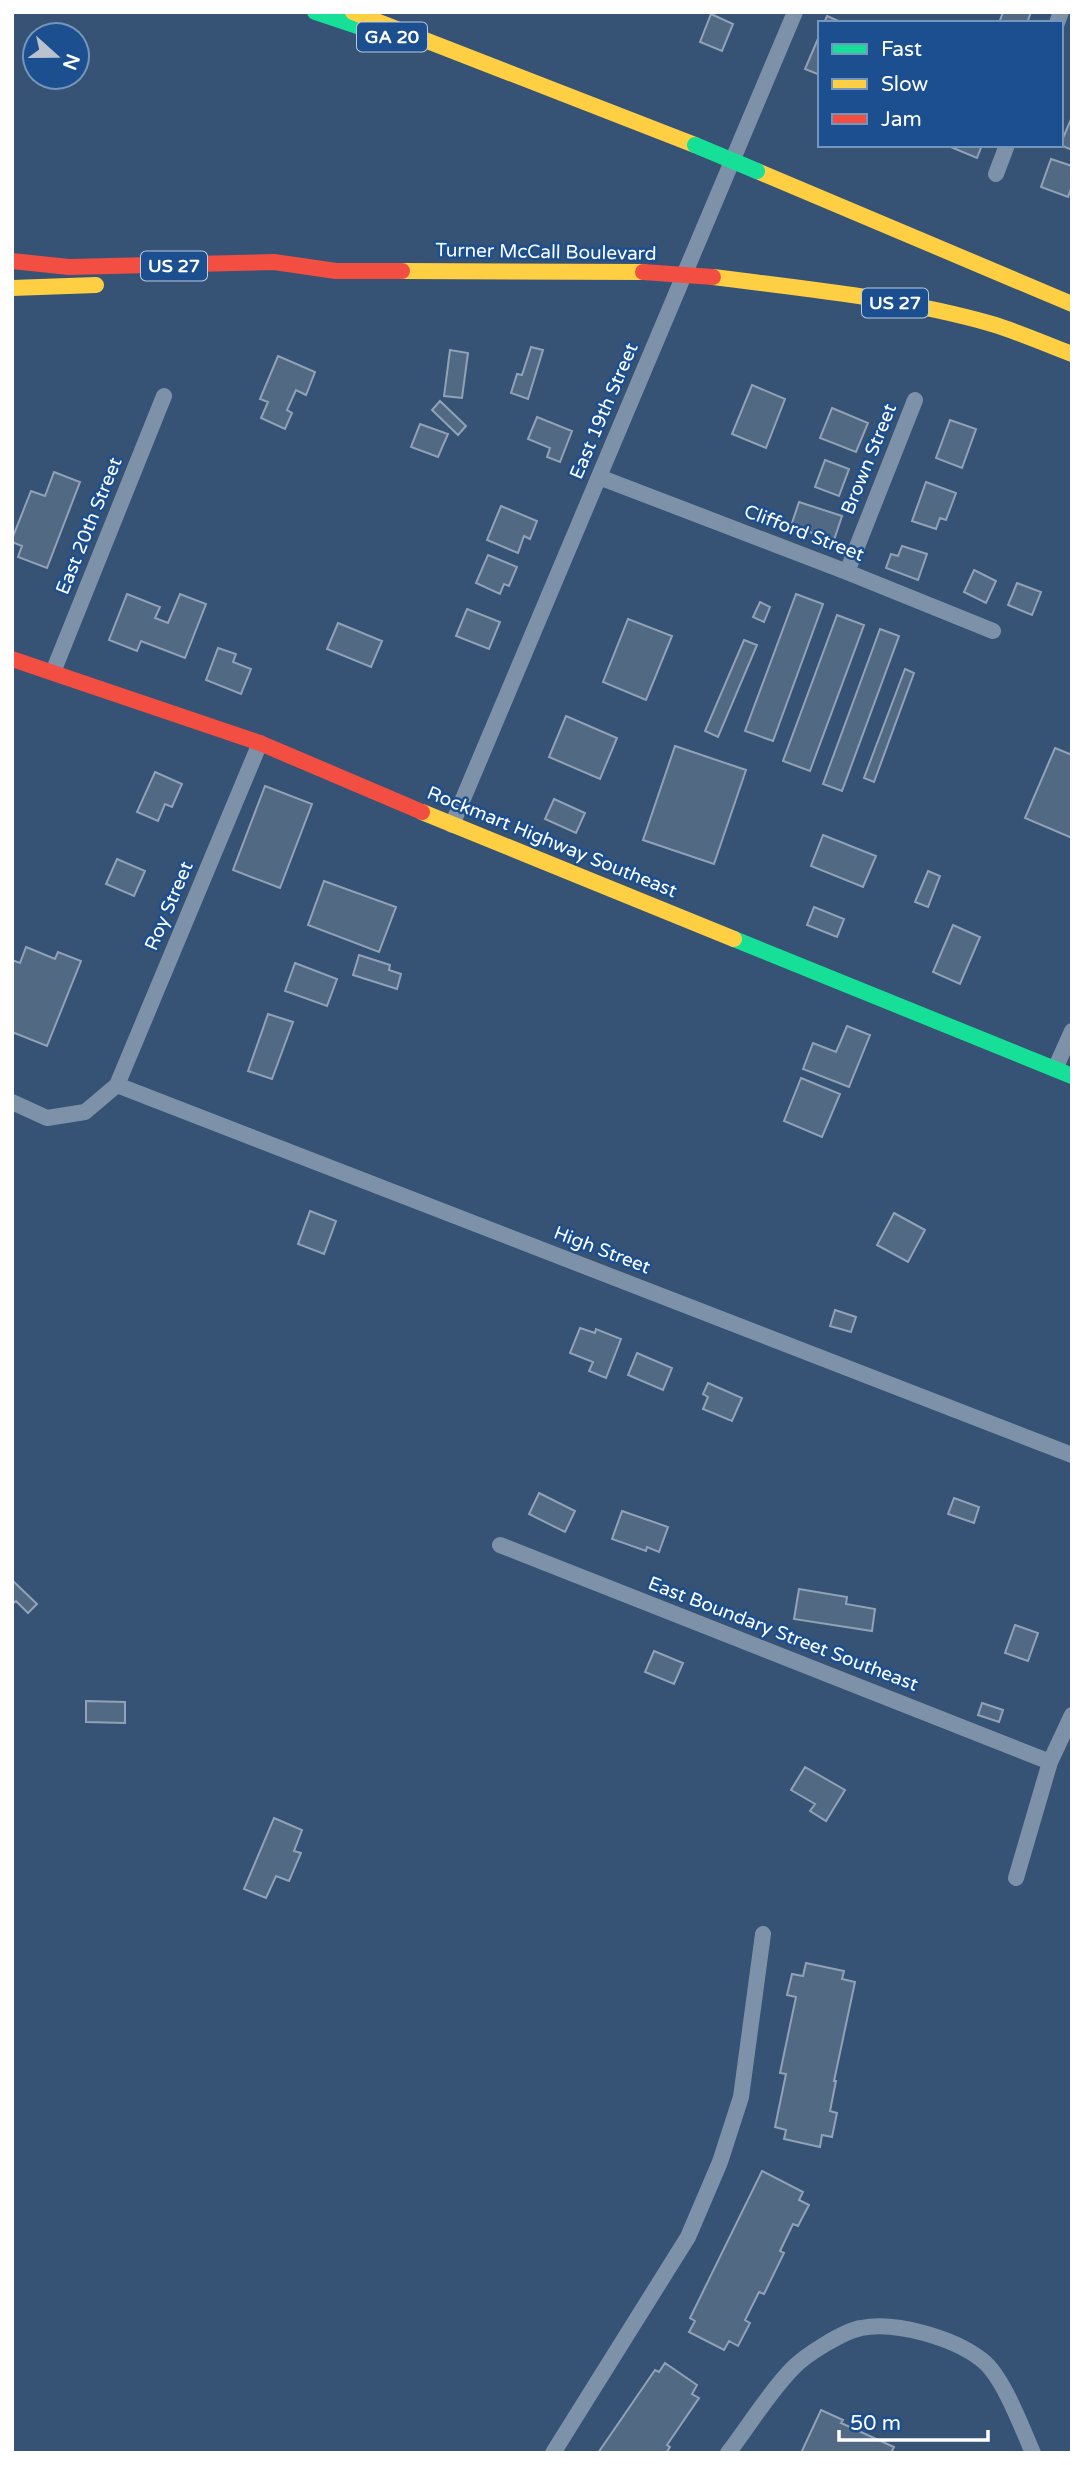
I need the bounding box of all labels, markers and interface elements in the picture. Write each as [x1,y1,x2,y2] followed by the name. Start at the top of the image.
[21,21,91,91] north arrow
[818,21,1063,147] legend
[357,22,427,52] road number: GA 20
[881,37,922,62] text: Fast
[58,51,84,73] text: N
[881,72,929,97] text: Slow
[881,107,922,132] text: Jam
[435,239,657,265] street label: Turner McCall Boulevard
[141,252,207,280] road number: US 27
[862,288,928,318] road number: US 27
[565,340,643,482] street label: East 19th Street
[837,400,901,518] street label: Brown Street
[51,454,127,598] street label: East 20th Street
[741,500,867,566] street label: Clifford Street
[424,782,680,902] street label: Rockmart Highway Southeast
[140,858,198,954] street label: Roy Street
[551,1222,653,1278] street label: High Street
[645,1572,921,1696] street label: East Boundary Street Southeast
[839,2398,988,2442] scale bar
[850,2411,901,2436] text: 50 m

